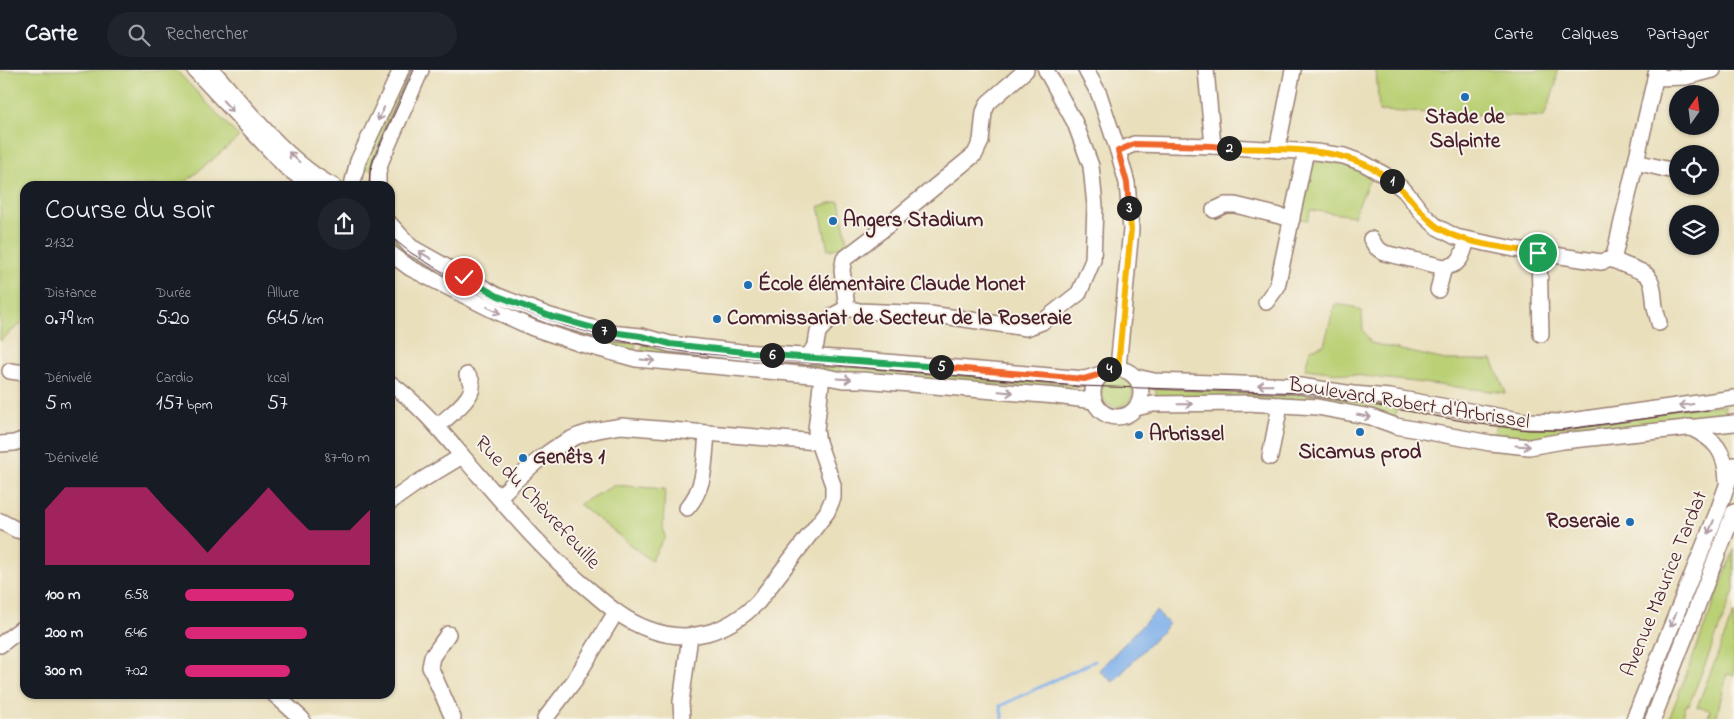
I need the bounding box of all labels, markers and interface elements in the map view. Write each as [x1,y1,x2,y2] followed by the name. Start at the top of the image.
[107,12,457,57] search box
[25,17,77,52] text: Carte
[125,21,153,49] icon: search
[165,21,248,48] text: Rechercher
[1494,22,1533,48] text: Carte
[1561,22,1619,48] text: Calques
[1647,22,1709,48] text: Partager
[1669,85,1719,135] north arrow
[1669,85,1719,255] map controls
[1459,91,1471,103] marker: Stade de Salpinte
[222,99,234,112] one-way arrow
[1425,103,1505,157] place label: Stade de Salpinte
[376,106,385,121] one-way arrow
[1216,136,1242,160] pin: 2
[1226,138,1233,159] text: 2
[1669,145,1719,195] button: locate
[288,151,301,163] one-way arrow
[1380,168,1404,194] pin: 1
[1390,171,1395,192] text: 1
[45,191,215,232] text: Course du soir
[1116,196,1142,220] pin: 3
[318,198,370,250] button: share
[1127,198,1132,219] text: 3
[1669,205,1719,255] button: layers
[843,206,983,238] place label: Angers Stadium
[827,215,839,227] marker: Angers Stadium
[45,231,74,255] text: 21:32
[1517,232,1559,274] pin
[1524,239,1552,267] icon: arrive
[418,250,432,260] one-way arrow
[443,256,485,298] pin
[450,263,478,291] icon: check
[758,270,1027,300] place label: École élémentaire Claude Monet
[742,279,754,291] marker: École élémentaire Claude Monet
[45,283,97,304] text: Distance
[156,283,191,304] text: Durée
[267,283,299,304] text: Allure
[45,304,73,334] text: 0.79
[156,304,189,334] text: 5:20
[267,304,299,334] text: 6:45
[727,304,1072,334] place label: Commissariat de Secteur de la Roseraie
[486,306,501,315] one-way arrow
[73,310,94,331] text: km
[299,310,324,331] text: /km
[711,313,723,325] marker: Commissariat de Secteur de la Roseraie
[592,318,616,344] pin: 7
[602,321,607,342] text: 7
[760,342,784,368] pin: 6
[769,345,776,366] text: 6
[928,354,954,380] pin: 5
[639,355,655,365] one-way arrow
[1096,356,1122,382] pin: 4
[937,357,946,378] text: 5
[1107,359,1112,380] text: 4
[45,368,92,389] text: Dénivelé
[156,368,193,389] text: Cardio
[267,368,289,389] text: kcal
[1286,370,1531,438] street label: Boulevard Robert d'Arbrissel
[836,375,852,384] one-way arrow
[1257,380,1273,389] one-way arrow
[998,387,1014,397] one-way arrow
[45,389,57,419] text: 5
[156,389,183,419] text: 157
[267,389,288,419] text: 57
[57,395,71,416] text: m
[183,395,213,416] text: bpm
[1176,399,1192,409] one-way arrow
[1678,400,1694,410] one-way arrow
[1355,411,1371,421] one-way arrow
[1149,420,1225,450] place label: Arbrissel
[1354,426,1366,438] marker: Sicamus prod
[467,429,608,577] street label: Rue du Chèvrefeuille
[1133,429,1145,441] marker: Arbrissel
[1299,438,1422,468] place label: Sicamus prod
[1514,441,1530,450] one-way arrow
[533,443,605,473] place label: Genêts 1
[45,446,98,470] text: Dénivelé
[325,446,370,470] text: 87–90 m
[517,452,529,464] marker: Genêts 1
[1614,486,1716,682] street label: Avenue Maurice Tardat
[1546,507,1621,537] place label: Roseraie
[1624,516,1636,528] marker: Roseraie
[1706,519,1716,534] one-way arrow
[45,583,80,607] text: 100 m
[125,583,149,607] text: 6:58
[1668,612,1677,627] one-way arrow
[45,621,83,645] text: 200 m
[125,621,147,645] text: 6:46
[45,659,82,683] text: 300 m
[125,659,148,683] text: 7:02

